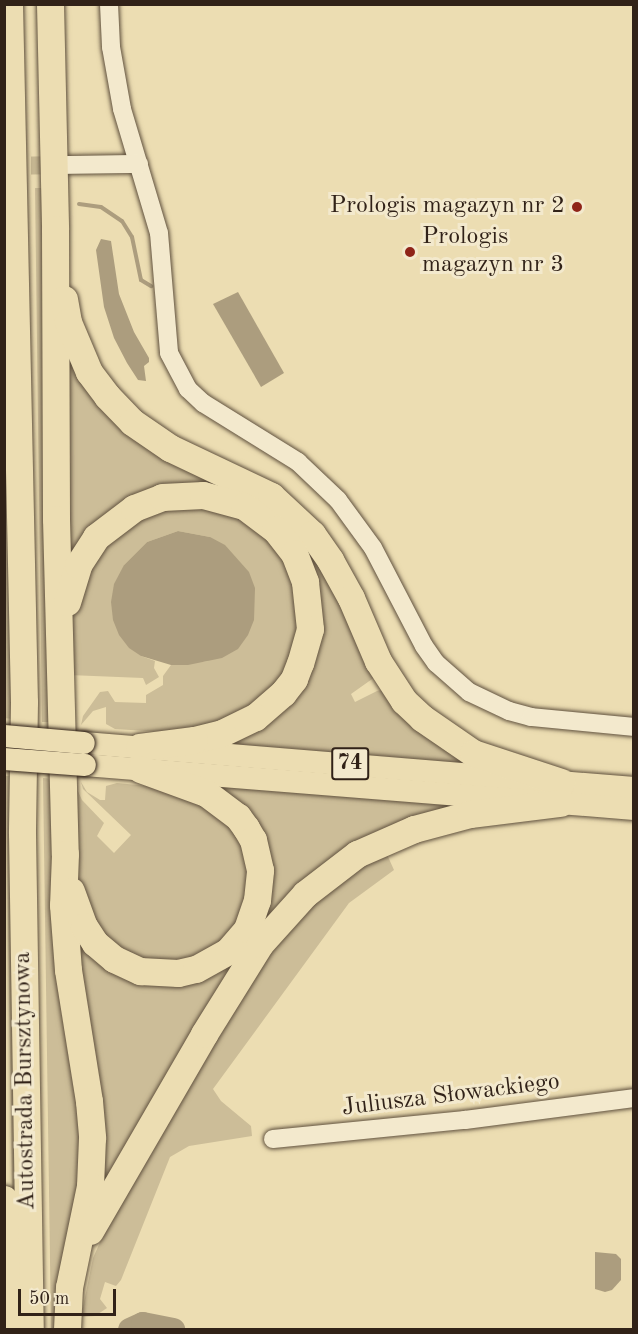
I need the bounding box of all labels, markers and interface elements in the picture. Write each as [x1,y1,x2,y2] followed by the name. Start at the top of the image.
[330,193,565,221] place label: Prologis magazyn nr 2
[570,200,584,214] marker: Prologis magazyn nr 2
[422,224,564,280] place label: Prologis magazyn nr 3
[403,245,417,259] marker: Prologis magazyn nr 3
[330,745,370,783] road number: 74
[9,951,43,1211] street label: Autostrada Bursztynowa
[340,1068,562,1124] street label: Juliusza Słowackiego
[21,1277,118,1315] scale bar
[29,1290,69,1308] text: 50 m

